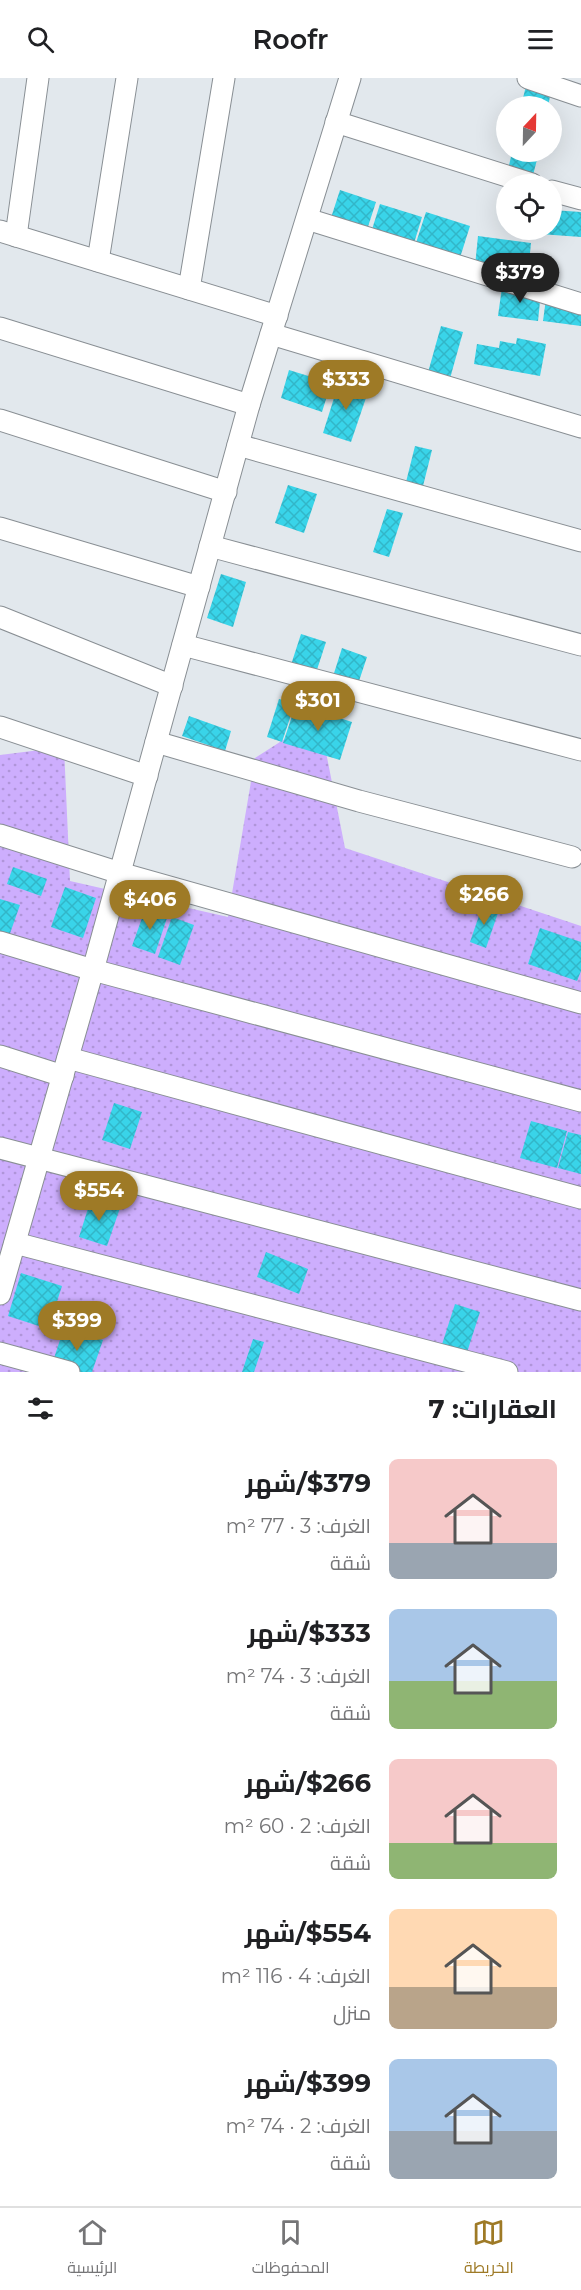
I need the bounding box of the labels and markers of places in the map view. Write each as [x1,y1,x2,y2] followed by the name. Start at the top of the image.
[484,253,556,304] pin: $379
[310,360,382,411] pin: $333
[282,681,354,732] pin: $301
[448,875,520,926] pin: $266
[114,880,186,931] pin: $406
[63,1171,135,1222] pin: $554
[41,1301,113,1352] pin: $399

